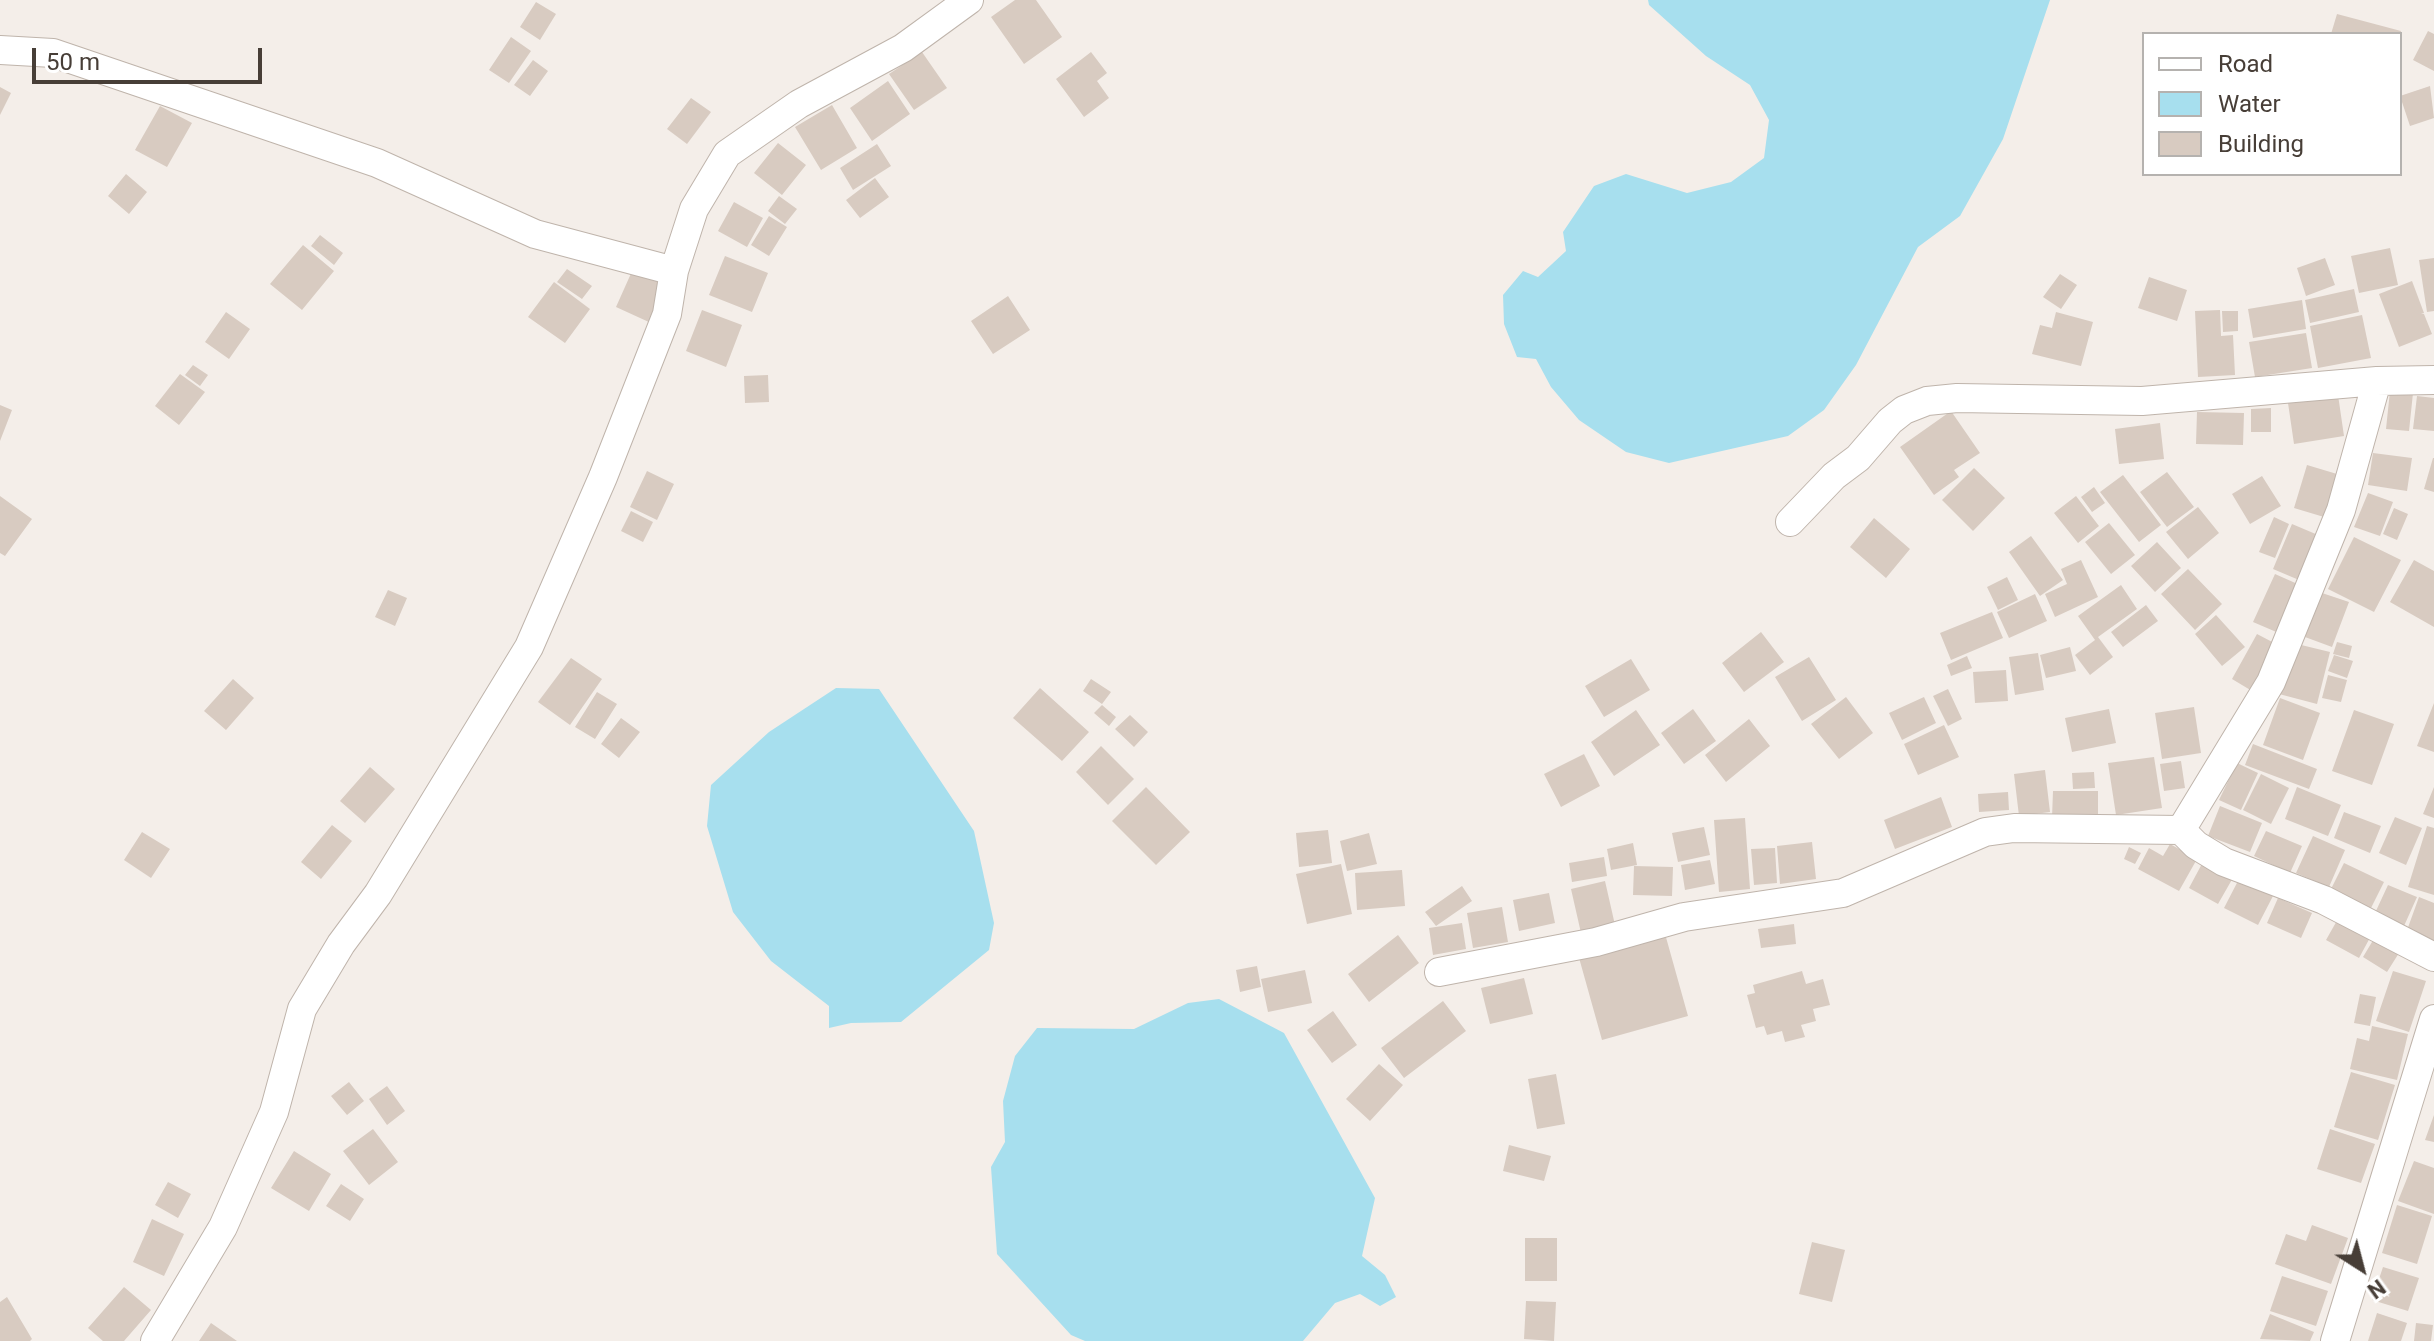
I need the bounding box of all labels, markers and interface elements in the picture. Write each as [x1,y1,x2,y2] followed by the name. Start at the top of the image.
[36,32,266,82] scale bar
[2142,32,2402,176] legend
[46,48,100,76] text: 50 m
[2218,50,2273,78] text: Road
[2218,90,2281,118] text: Water
[2218,130,2304,158] text: Building
[2322,1229,2402,1309] north arrow
[2363,1274,2390,1303] text: N

